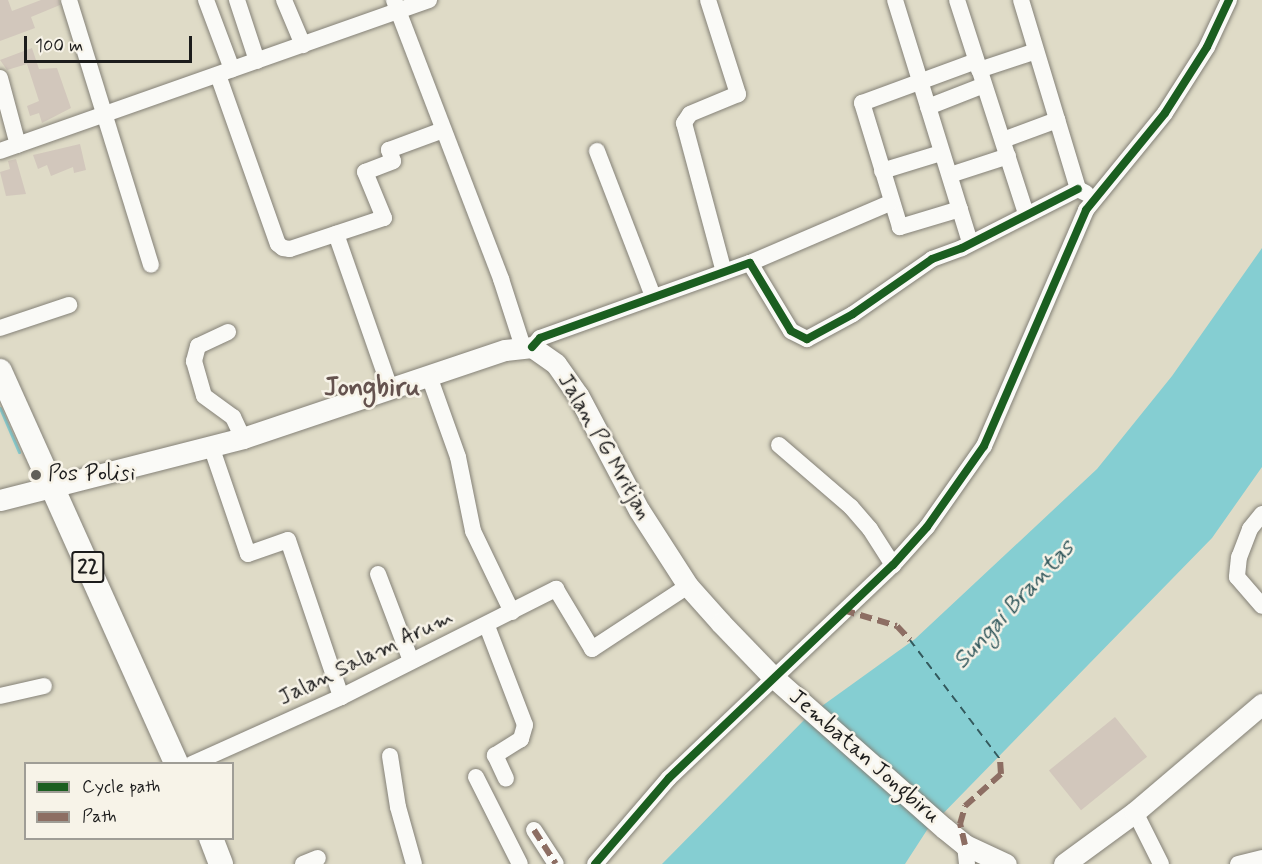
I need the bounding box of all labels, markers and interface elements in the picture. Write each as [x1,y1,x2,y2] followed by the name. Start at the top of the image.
[27,24,195,62] scale bar
[35,34,83,58] text: 100 m
[550,366,658,528] street label: Jalan PG Mritjan
[324,373,420,405] district label: Jongbiru
[48,462,132,488] place label: Pos Polisi
[29,468,43,482] marker: Pos Polisi
[947,535,1081,675] water label: Sungai Brantas
[70,549,106,585] road number: 22
[277,606,455,710] street label: Jalan Salam Arum
[783,684,945,830] street label: Jembatan Jongbiru
[24,762,234,840] legend
[82,775,160,799] text: Cycle path
[82,805,117,829] text: Path

